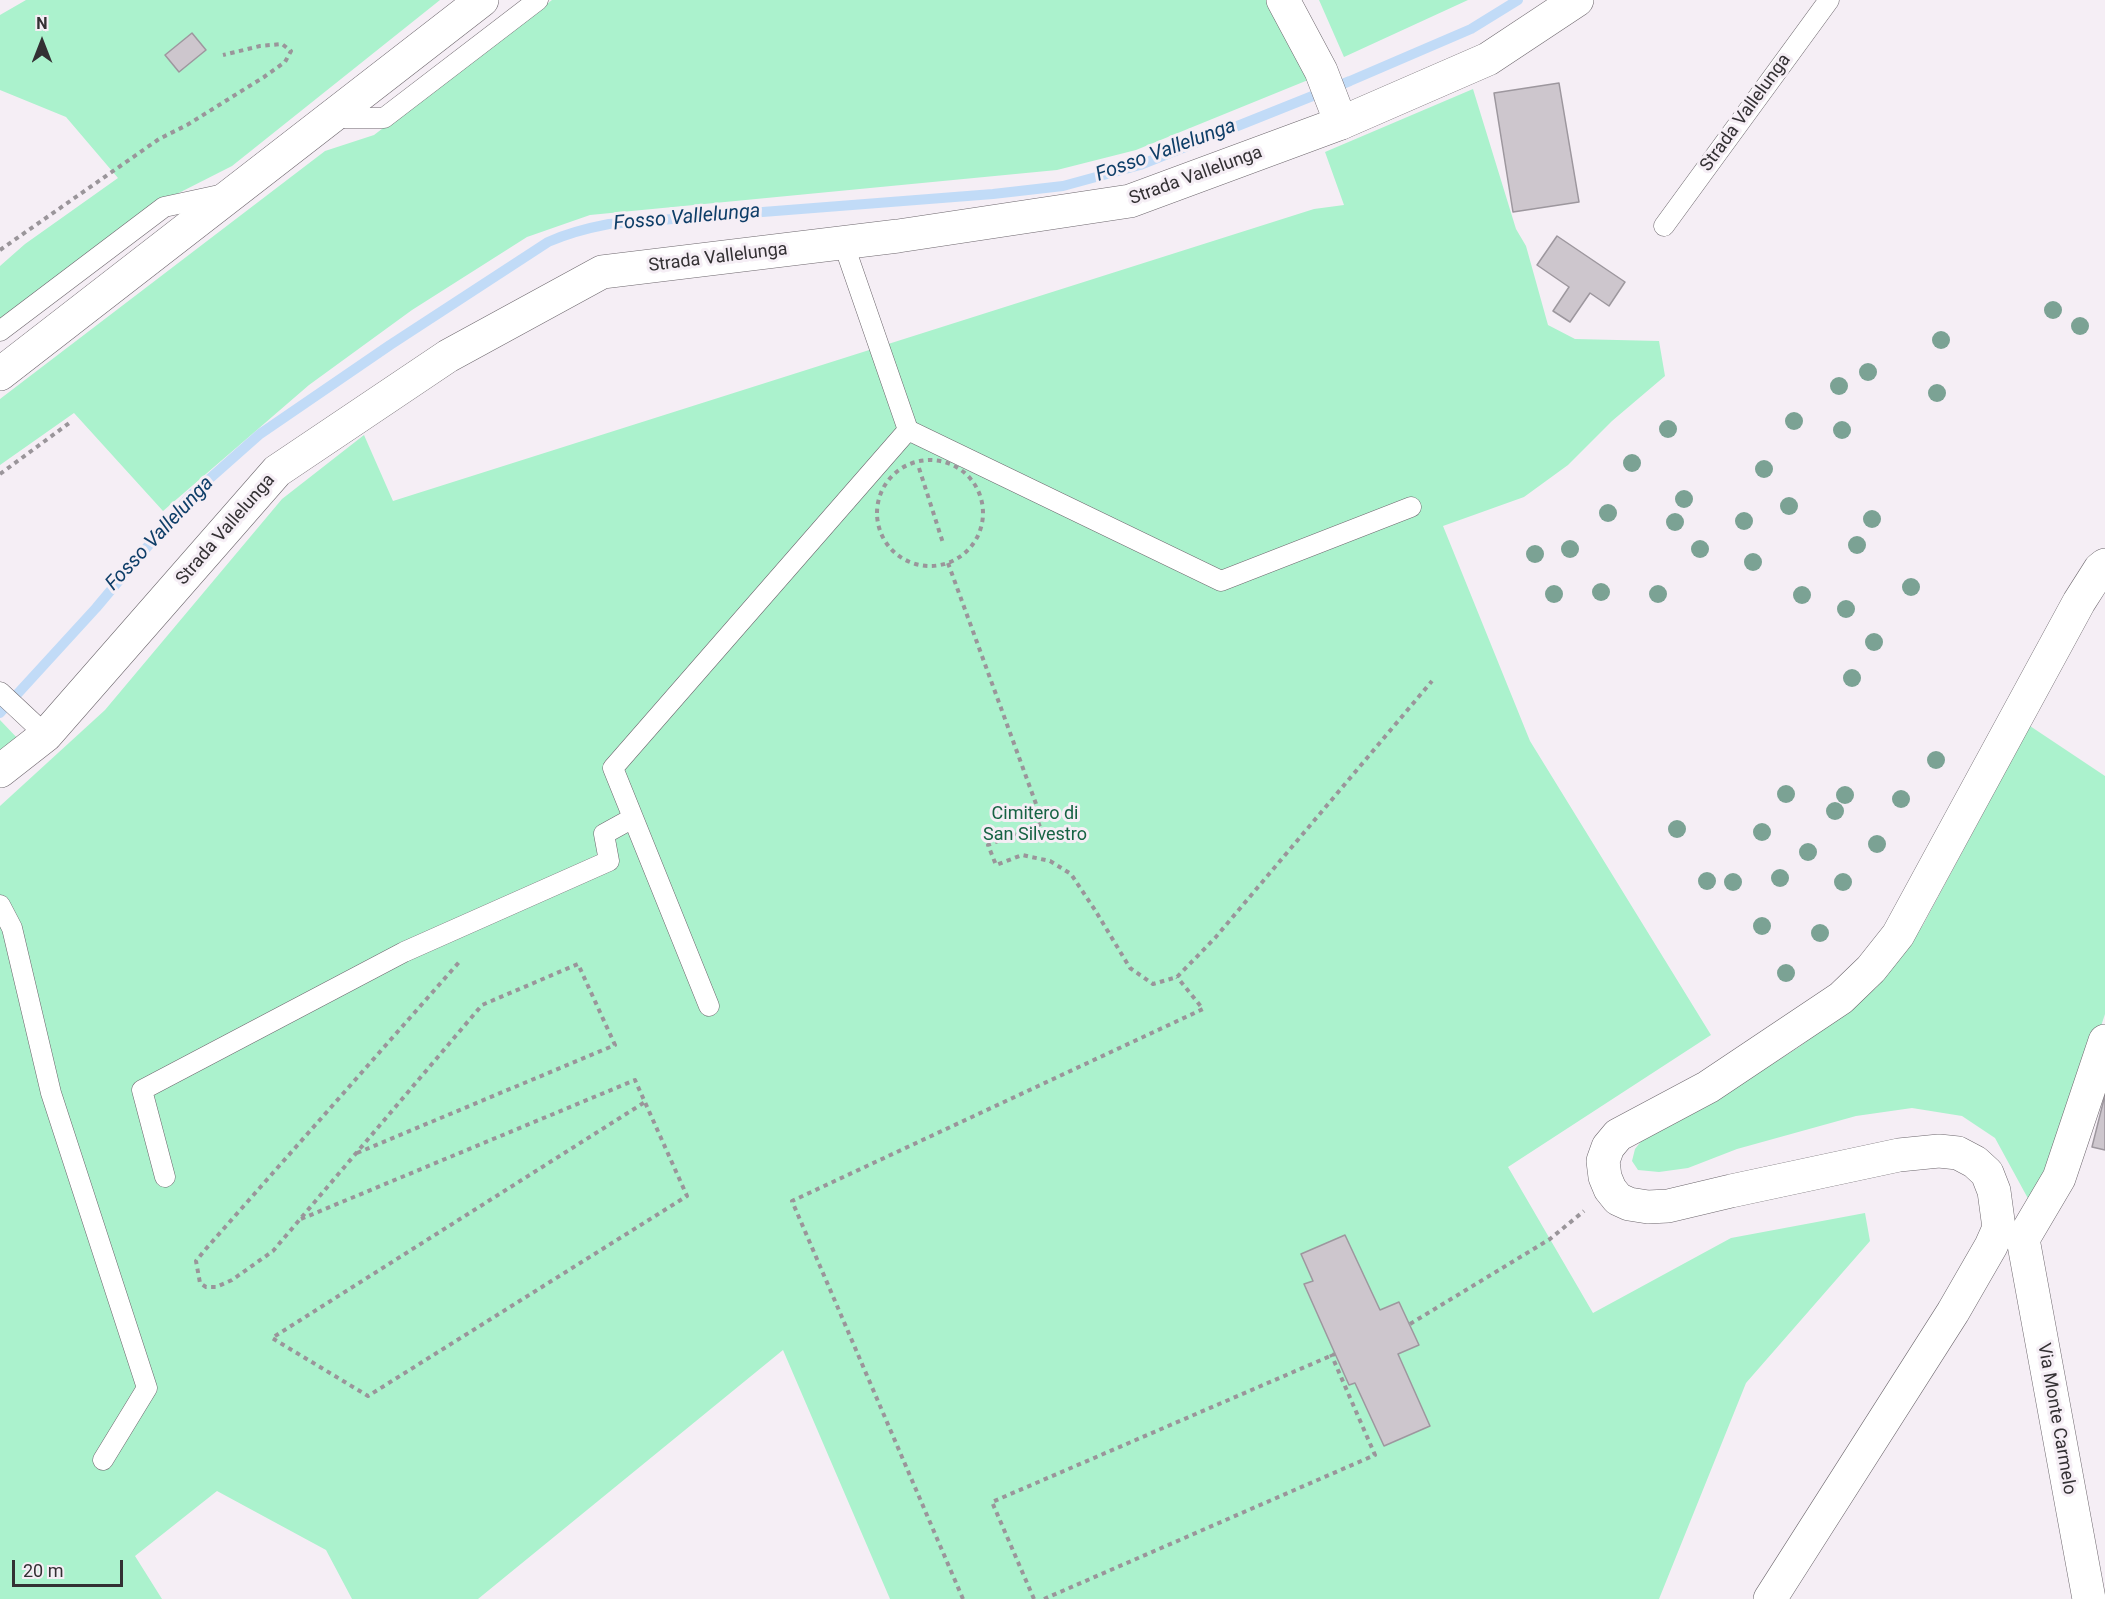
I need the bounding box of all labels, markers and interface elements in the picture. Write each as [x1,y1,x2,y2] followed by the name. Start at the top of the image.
[12,12,72,72] north arrow
[36,14,48,33] text: N
[1696,50,1796,176] street label: Strada Vallelunga
[1093,115,1239,187] water label: Fosso Vallelunga
[1127,142,1265,210] street label: Strada Vallelunga
[613,200,761,236] water label: Fosso Vallelunga
[647,239,789,277] street label: Strada Vallelunga
[172,470,280,590] street label: Strada Vallelunga
[101,472,219,596] water label: Fosso Vallelunga
[983,803,1087,846] park label: Cimitero di San Silvestro
[2032,1342,2080,1496] street label: Via Monte Carmelo
[15,1548,126,1586] scale bar
[23,1560,63,1581] text: 20 m

